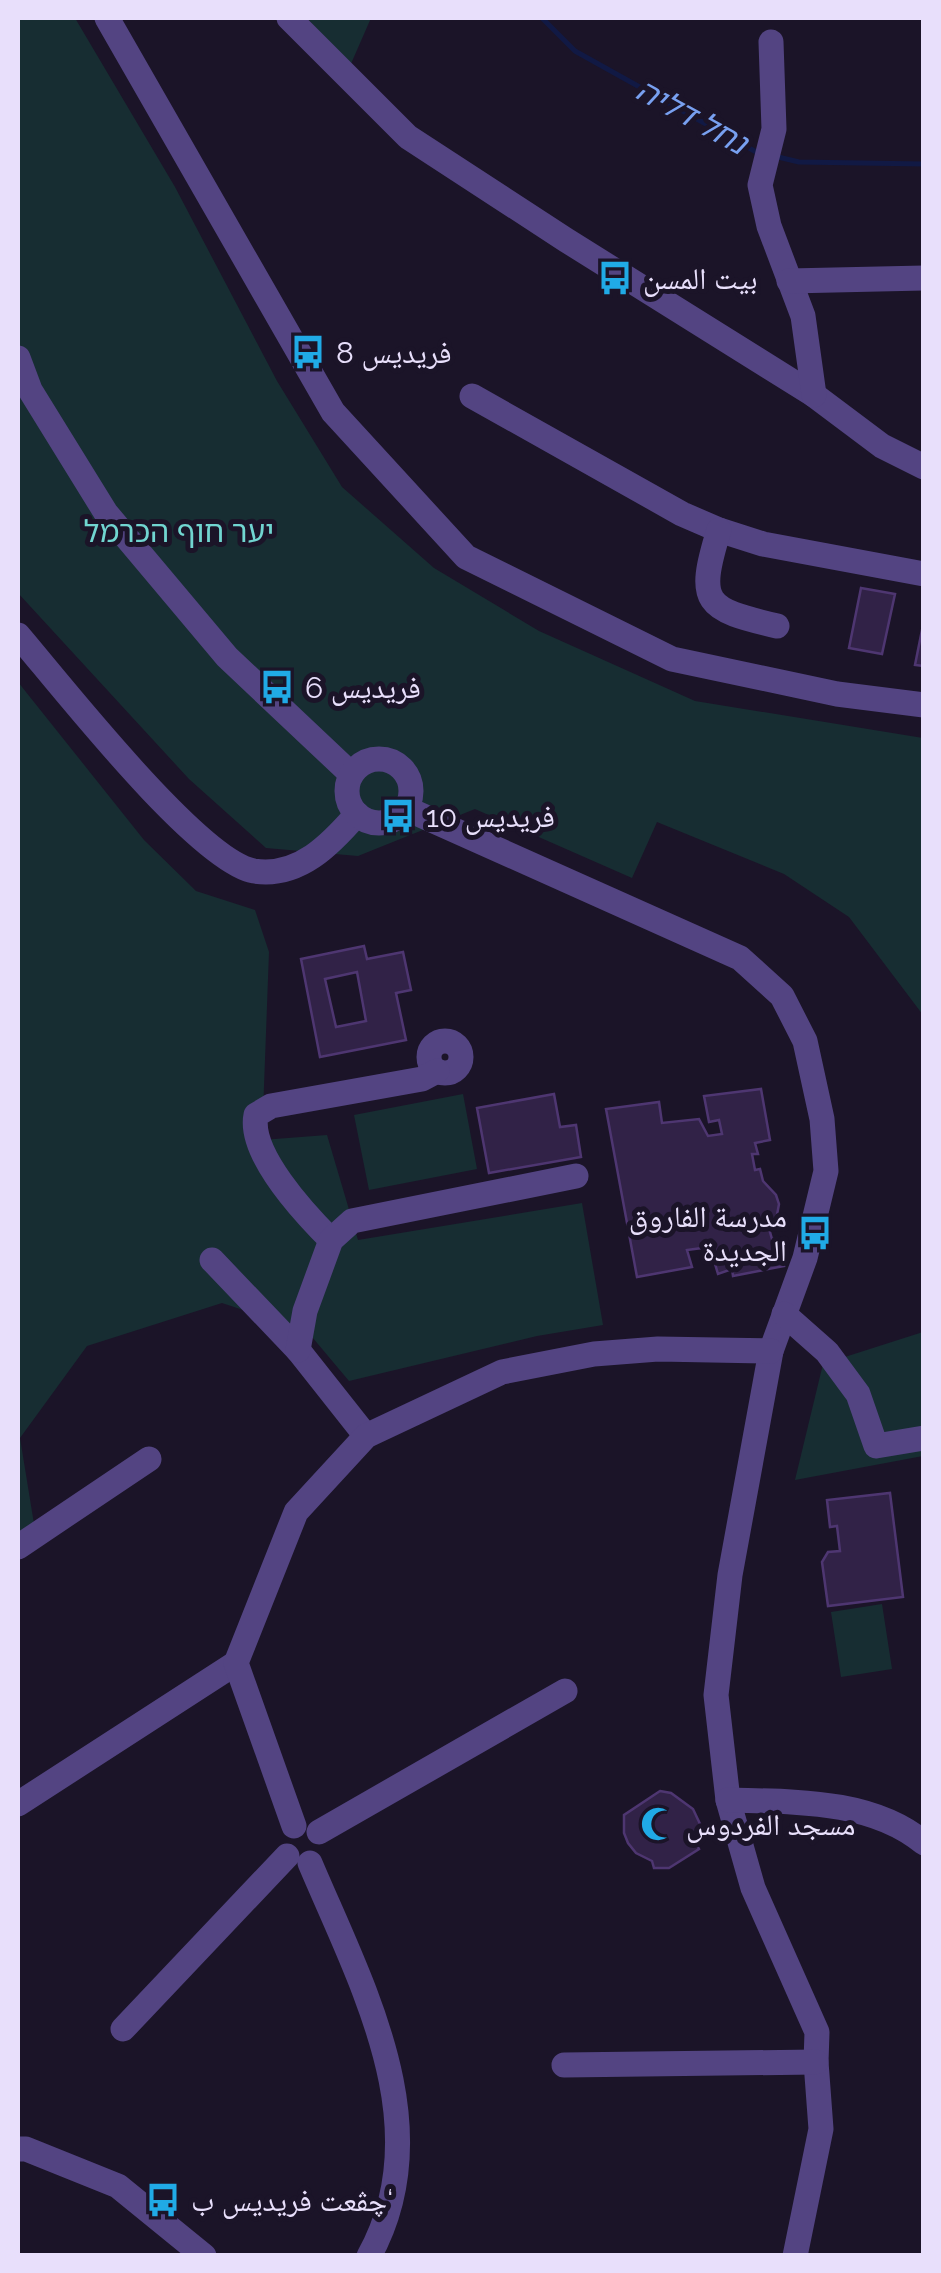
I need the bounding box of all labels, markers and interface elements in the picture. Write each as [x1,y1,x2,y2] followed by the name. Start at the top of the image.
[630,71,755,162] water label: נחל דליה
[596,259,634,297] bus stop icon: بيت المسن
[643,261,758,297] place label: بيت المسن
[289,333,327,371] bus stop icon: فريديس 8
[336,335,451,371] place label: فريديس 8
[84,514,274,549] park label: יער חוף הכרמל
[258,668,296,706] bus stop icon: فريديس 6
[305,670,421,706] place label: فريديس 6
[379,797,417,835] bus stop icon: فريديس 10
[426,799,555,835] place label: فريديس 10
[629,1199,787,1268] place label: مدرسة الفاروق الجديدة
[796,1214,834,1252] bus stop icon: مدرسة الفاروق الجديدة
[639,1805,677,1843] mosque icon: مسجد الفردوس
[686,1807,856,1843] place label: مسجد الفردوس
[144,2181,182,2219] bus stop icon: چڤعت فريديس ب‘
[191,2183,393,2219] place label: چڤعت فريديس ب‘

